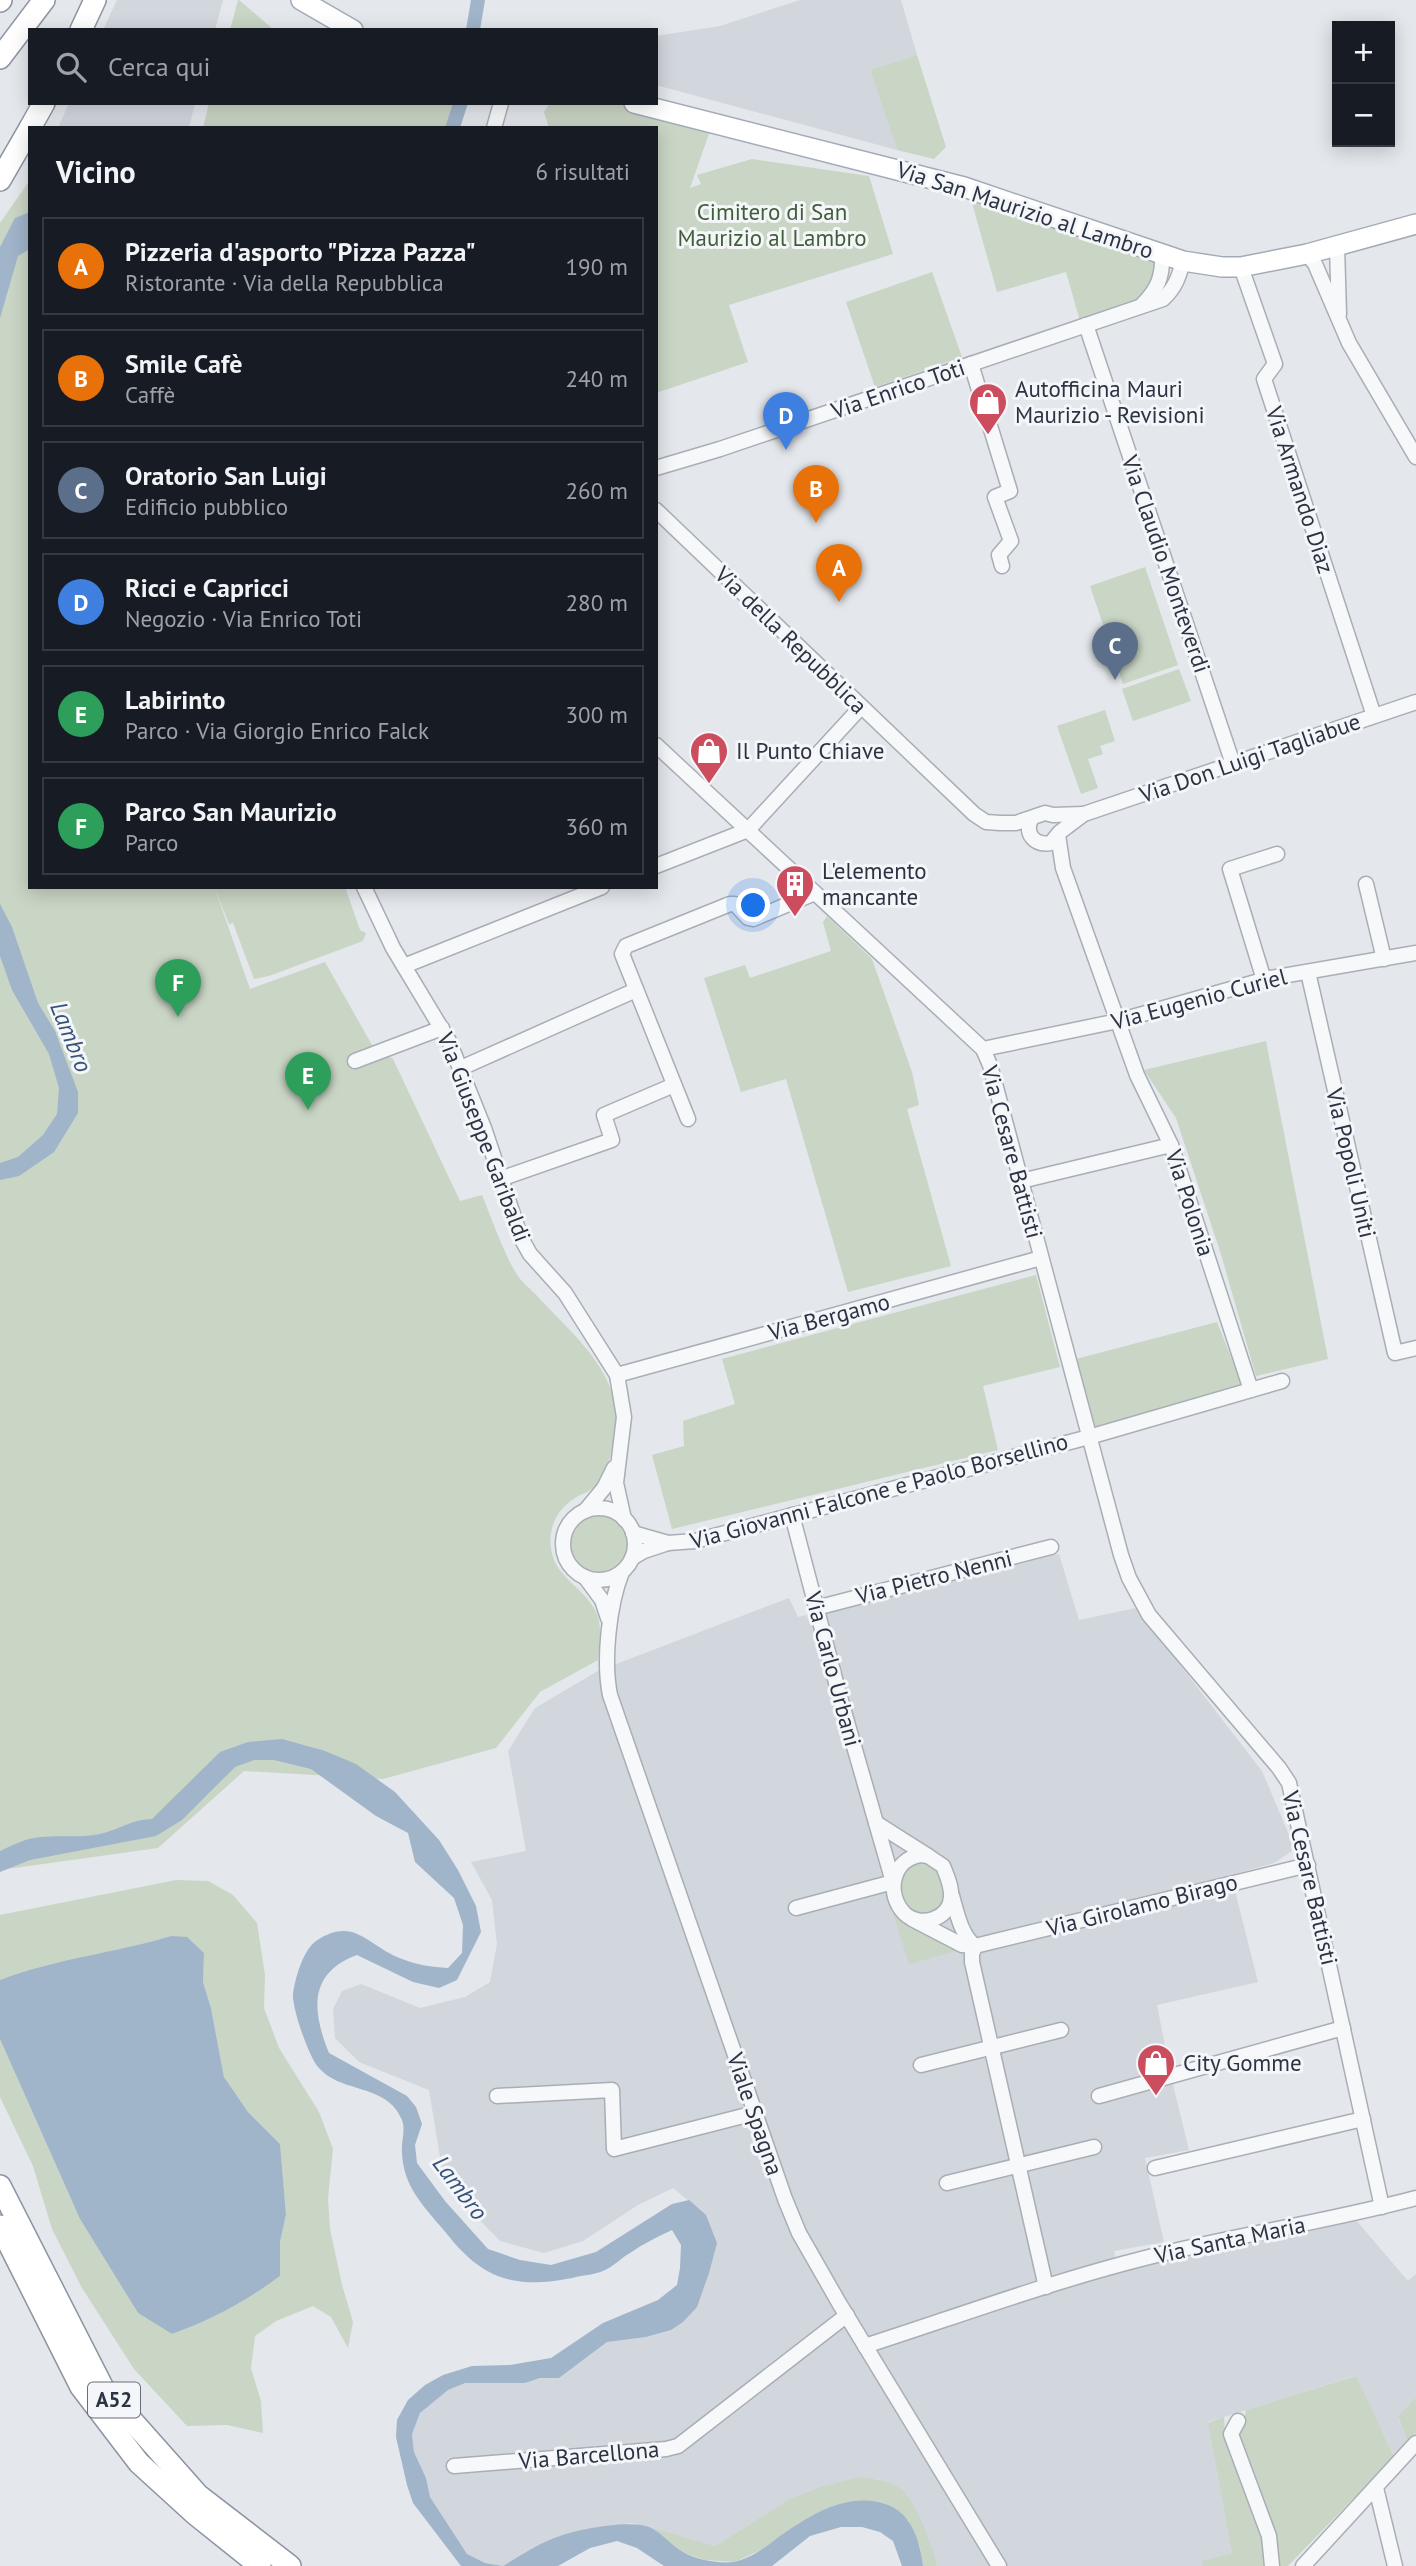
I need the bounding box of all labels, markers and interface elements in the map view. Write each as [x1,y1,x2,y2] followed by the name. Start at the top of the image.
[1332,21,1395,147] map controls
[1332,21,1395,84] button: +
[28,28,658,105] search box
[52,48,90,86] icon: search
[108,50,211,83] text: Cerca qui
[1332,84,1395,147] button: −
[56,152,136,191] text: Vicino
[892,154,1157,265] street label: Via San Maurizio al Lambro
[535,157,630,186] text: 6 risultati
[677,197,867,252] park label: Cimitero di San Maurizio al Lambro
[125,235,476,268] text: Pizzeria d'asporto "Pizza Pazza"
[74,252,88,281] text: A
[566,252,628,281] text: 190 m
[125,268,444,297] text: Ristorante · Via della Repubblica
[125,347,242,380] text: Smile Cafè
[826,352,968,425] street label: Via Enrico Toti
[74,364,88,393] text: B
[566,364,628,393] text: 240 m
[1015,374,1205,429] place label: Autofficina Mauri Maurizio - Revisioni
[125,380,175,409] text: Caffè
[967,381,1009,436] shop icon: Autofficina Mauri Maurizio - Revisioni
[763,392,809,450] pin: D
[1260,402,1341,577] street label: Via Armando Diaz
[1116,452,1216,676] street label: Via Claudio Monteverdi
[125,459,327,492] text: Oratorio San Luigi
[793,465,839,523] pin: B
[75,476,87,505] text: C
[566,476,628,505] text: 260 m
[125,492,288,521] text: Edificio pubblico
[816,544,862,602] pin: A
[708,559,874,720] street label: Via della Repubblica
[125,571,289,604] text: Ricci e Capricci
[74,588,88,617] text: D
[566,588,628,617] text: 280 m
[125,604,362,633] text: Negozio · Via Enrico Toti
[1092,622,1138,680] pin: C
[125,683,225,716] text: Labirinto
[75,700,87,729] text: E
[566,700,628,729] text: 300 m
[1135,706,1364,809] street label: Via Don Luigi Tagliabue
[125,716,429,745] text: Parco · Via Giorgio Enrico Falck
[688,730,730,785] shop icon: Il Punto Chiave
[736,736,884,765] place label: Il Punto Chiave
[125,795,337,828] text: Parco San Maurizio
[75,812,87,841] text: F
[566,812,628,841] text: 360 m
[125,828,178,857] text: Parco
[822,856,927,911] place label: L'elemento mancante
[774,863,816,918] building icon: L'elemento mancante
[736,888,770,922] your location
[155,959,201,1017] pin: F
[1107,961,1290,1036] street label: Via Eugenio Curiel
[43,997,100,1077] water label: Lambro
[431,1027,538,1246] street label: Via Giuseppe Garibaldi
[285,1052,331,1110] pin: E
[975,1061,1049,1241] street label: Via Cesare Battisti
[1320,1084,1383,1241] street label: Via Popoli Uniti
[1159,1145,1221,1260] street label: Via Polonia
[764,1286,893,1347] street label: Via Bergamo
[686,1426,1071,1555] street label: Via Giovanni Falcone e Paolo Borsellino
[852,1543,1015,1610] street label: Via Pietro Nenni
[799,1587,868,1750] street label: Via Carlo Urbani
[1276,1787,1345,1968] street label: Via Cesare Battisti
[1042,1867,1240,1943] street label: Via Girolamo Birago
[1135,2042,1177,2097] shop icon: City Gomme
[721,2048,790,2179] street label: Viale Spagna
[1183,2048,1302,2077] place label: City Gomme
[426,2149,495,2226] water label: Lambro
[1151,2209,1308,2270] street label: Via Santa Maria
[88,2382,140,2418] road number: A52
[517,2434,660,2475] street label: Via Barcellona

